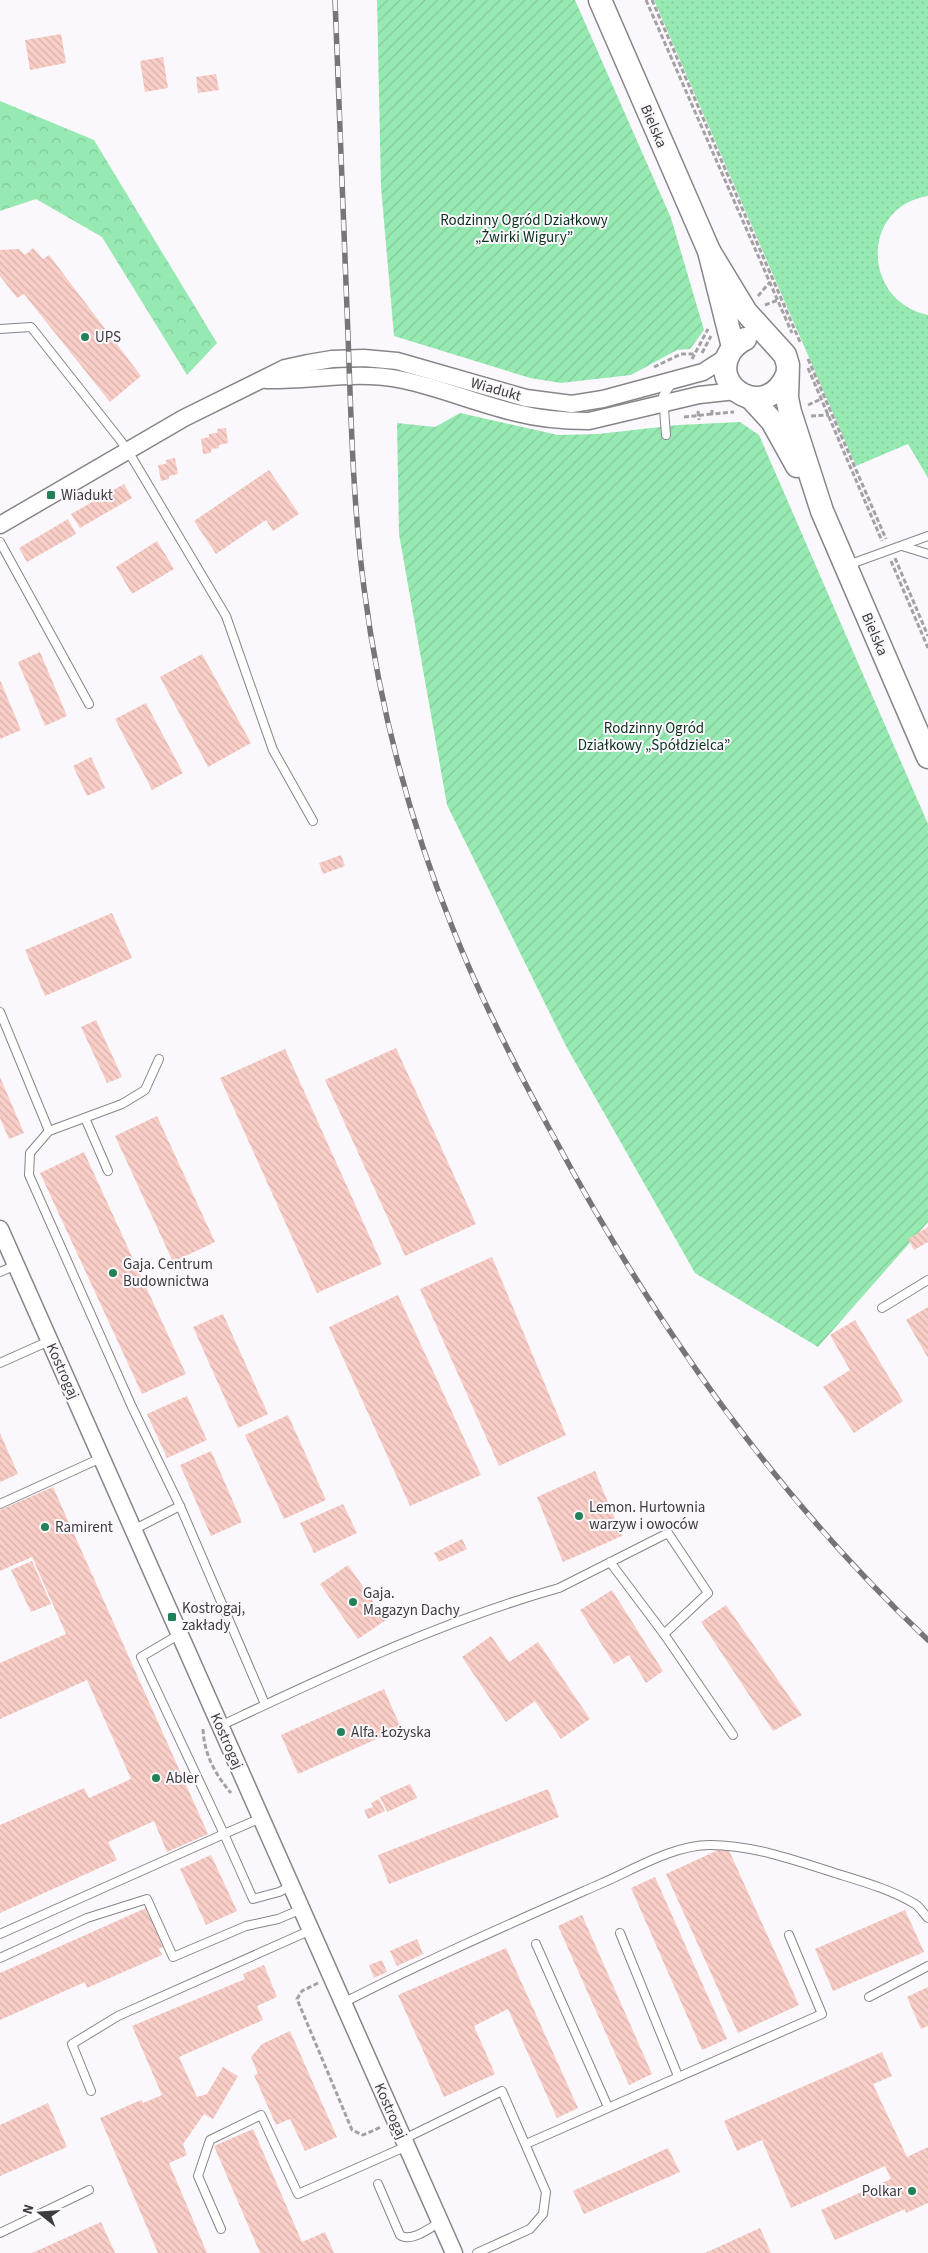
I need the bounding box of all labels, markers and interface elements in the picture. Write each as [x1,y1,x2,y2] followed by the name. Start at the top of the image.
[635,101,672,151] street label: Bielska
[440,210,608,248] park label: Rodzinny Ogród Działkowy „Żwirki Wigury”
[95,327,121,348] place label: UPS
[79,331,91,343] marker: UPS
[468,372,524,407] street label: Wiadukt
[61,485,113,506] place label: Wiadukt
[45,489,57,501] marker: Wiadukt
[856,609,893,659] street label: Bielska
[578,718,730,756] park label: Rodzinny Ogród Działkowy „Spółdzielca”
[123,1254,213,1292] place label: Gaja. Centrum Budownictwa
[107,1267,119,1279] marker: Gaja. Centrum Budownictwa
[41,1340,84,1403] street label: Kostrogaj
[589,1497,705,1535] place label: Lemon. Hurtownia warzyw i owoców
[573,1510,585,1522] marker: Lemon. Hurtownia warzyw i owoców
[55,1517,113,1538] place label: Ramirent
[39,1521,51,1533] marker: Ramirent
[363,1583,460,1621] place label: Gaja. Magazyn Dachy
[347,1596,359,1608] marker: Gaja. Magazyn Dachy
[182,1598,245,1636] place label: Kostrogaj, zakłady
[166,1611,178,1623] marker: Kostrogaj, zakłady
[205,1710,248,1773] street label: Kostrogaj
[351,1722,431,1743] place label: Alfa. Łożyska
[335,1726,347,1738] marker: Alfa. Łożyska
[166,1768,200,1789] place label: Abler
[150,1772,162,1784] marker: Abler
[369,2080,412,2143] street label: Kostrogaj
[862,2181,903,2202] place label: Polkar
[906,2185,918,2197] marker: Polkar
[15,2188,65,2238] north arrow
[18,2202,39,2217] text: N

